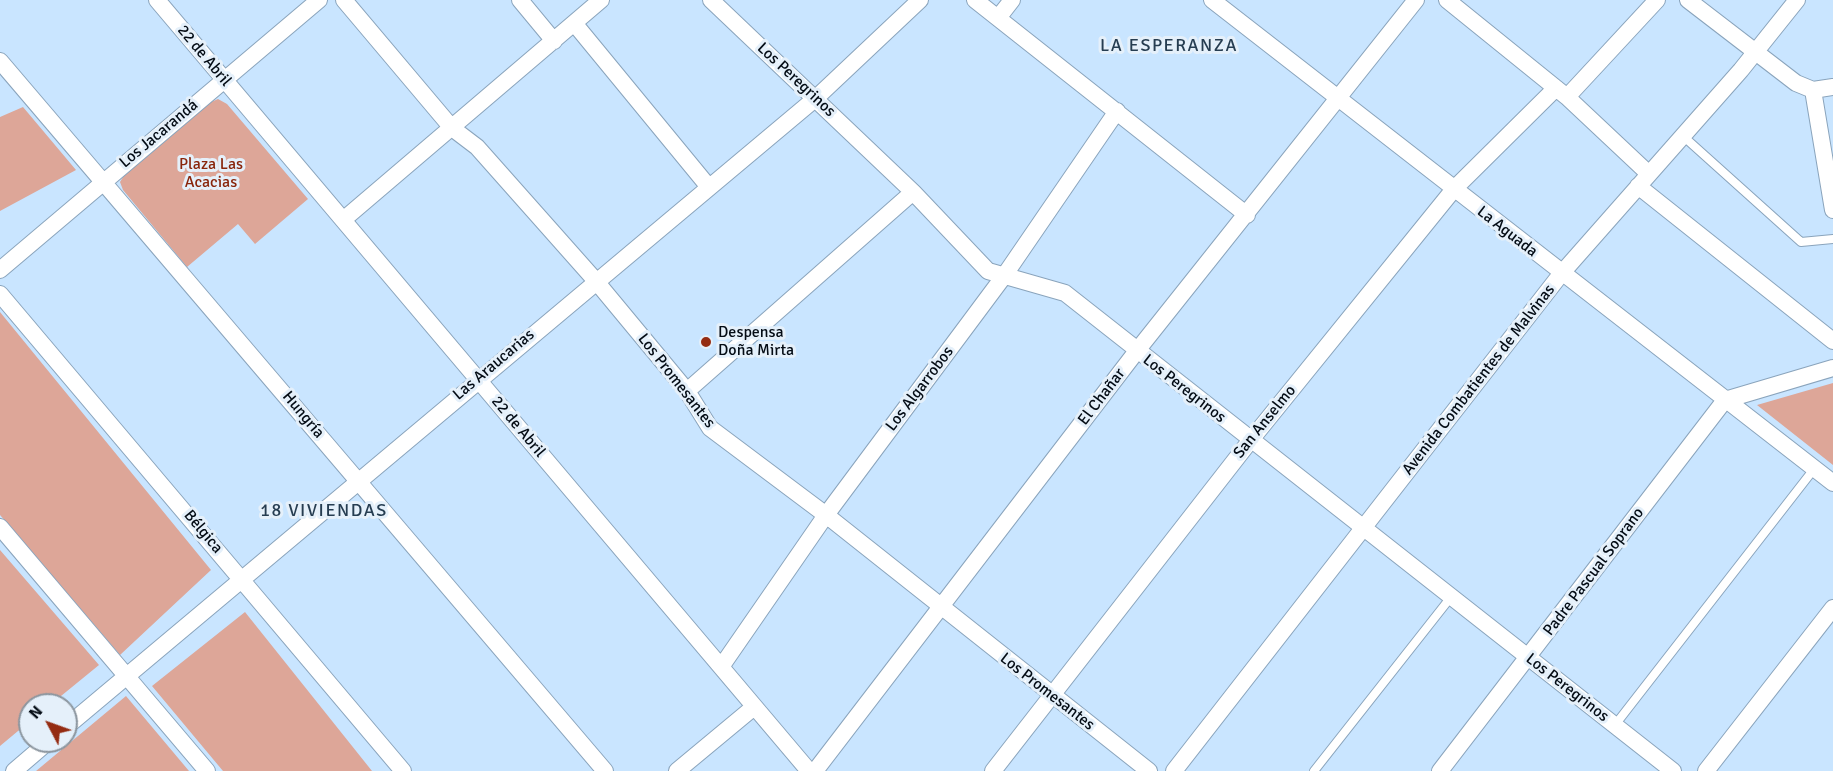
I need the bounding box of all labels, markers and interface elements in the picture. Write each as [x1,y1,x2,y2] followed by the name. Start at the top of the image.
[173,21,235,91] street label: 22 de Abril
[1100,35,1238,57] district label: LA ESPERANZA
[753,39,839,121] street label: Los Peregrinos
[116,96,202,172] street label: Los Jacarandá
[179,155,243,193] park label: Plaza Las Acacias
[1473,202,1541,262] street label: La Aguada
[1399,281,1559,479] street label: Avenida Combatientes de Malvinas
[718,323,794,361] place label: Despensa Doña Mirta
[449,325,539,405] street label: Las Araucarias
[633,330,719,432] street label: Los Promesantes
[699,335,713,349] marker: Despensa Doña Mirta
[882,343,958,435] street label: Los Algarrobos
[1139,351,1229,427] street label: Los Peregrinos
[1074,365,1130,429] street label: El Chañar
[1230,382,1300,462] street label: San Anselmo
[278,388,328,442] street label: Hungría
[487,392,549,462] street label: 22 de Abril
[260,500,388,522] district label: 18 VIVIENDAS
[1540,504,1648,640] street label: Padre Pascual Soprano
[179,506,227,558] street label: Bélgica
[996,649,1098,735] street label: Los Promesantes
[1522,650,1612,726] street label: Los Peregrinos
[18,693,78,753] north arrow
[25,702,47,723] text: N

